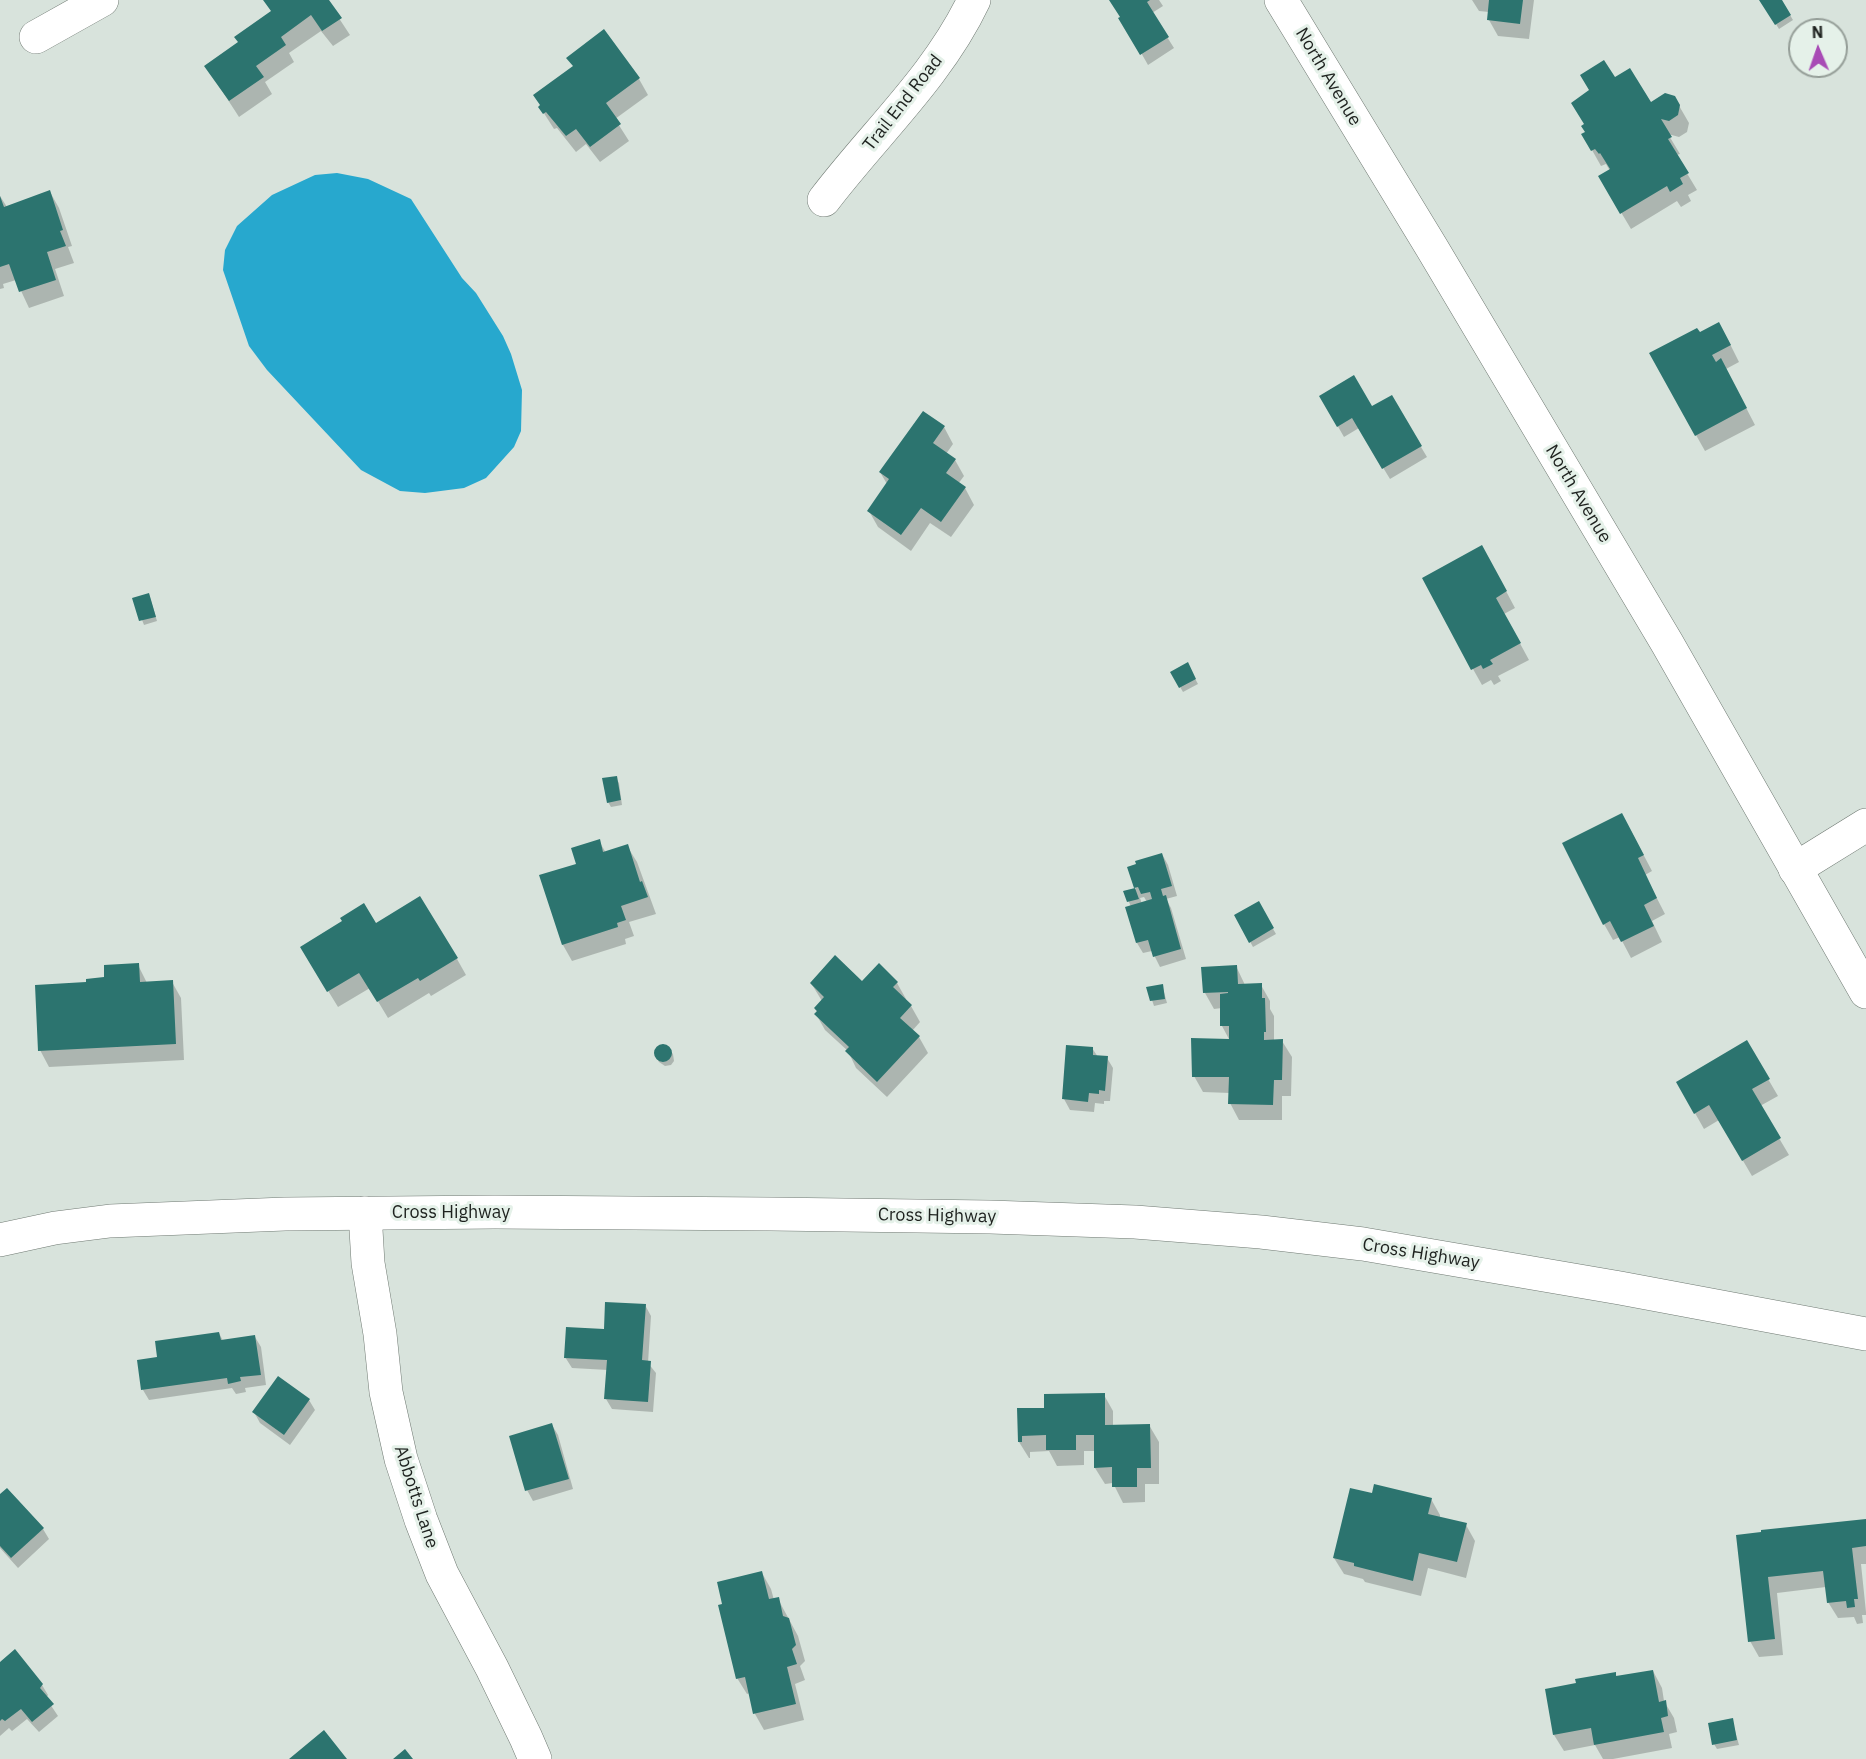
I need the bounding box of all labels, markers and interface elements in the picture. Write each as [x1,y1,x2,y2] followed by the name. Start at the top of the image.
[1788,18,1848,78] north arrow
[1811,22,1824,42] text: N
[1290,24,1366,130] street label: North Avenue
[859,51,947,155] street label: Trail End Road
[1540,441,1616,547] street label: North Avenue
[392,1202,510,1224] street label: Cross Highway
[878,1204,996,1228] street label: Cross Highway
[1361,1234,1481,1274] street label: Cross Highway
[389,1443,443,1551] street label: Abbotts Lane

